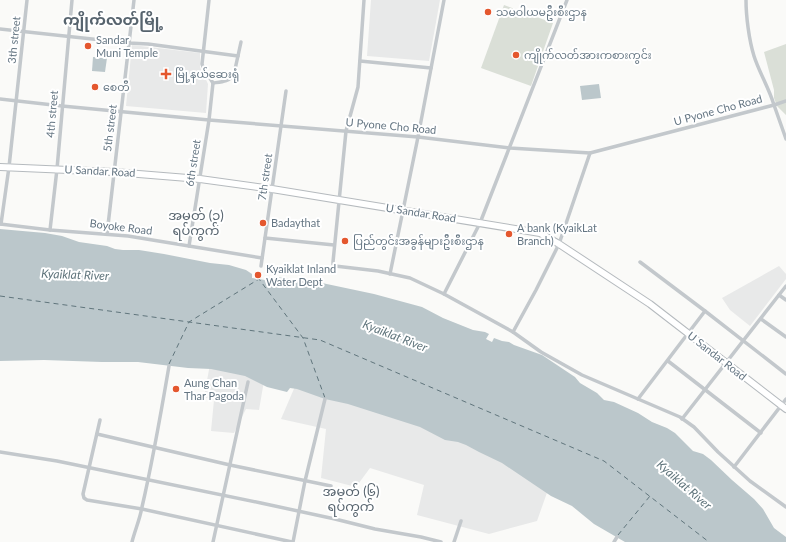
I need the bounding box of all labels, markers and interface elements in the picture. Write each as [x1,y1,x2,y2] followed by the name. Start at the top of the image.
[496,5,587,21] place label: သမဝါယမဦးစီးဌာန
[483,7,493,17] marker: သမဝါယမဦးစီးဌာန
[63,10,164,32] district label: ကျိုက်လတ်မြို့
[5,16,22,64] street label: 3th street
[96,33,158,59] place label: Sandar Muni Temple
[83,41,93,51] marker: Sandar Muni Temple
[524,48,652,64] place label: ကျိုက်လတ်အားကစားကွင်း
[511,50,521,60] marker: ကျိုက်လတ်အားကစားကွင်း
[175,67,239,83] place label: မြို့နယ်ဆေးရုံ
[160,68,172,80] marker: မြို့နယ်ဆေးရုံ
[103,80,130,93] place label: စေတီ
[90,82,100,92] marker: စေတီ
[43,90,60,138] street label: 4th street
[672,91,763,128] street label: U Pyone Cho Road
[100,104,119,152] street label: 5th street
[345,115,437,136] street label: U Pyone Cho Road
[182,139,203,187] street label: 6th street
[255,153,274,201] street label: 7th street
[64,162,136,179] street label: U Sandar Road
[385,201,457,224] street label: U Sandar Road
[168,207,224,241] district label: အမှတ် (၃) ရပ်ကွက်
[89,216,153,237] street label: Boyoke Road
[271,216,320,229] place label: Badaythat
[258,218,268,228] marker: Badaythat
[517,221,597,247] place label: A bank (KyaikLat Branch)
[504,229,514,239] marker: A bank (KyaikLat Branch)
[353,234,484,250] place label: ပြည်တွင်းအခွန်များဦးစီးဌာန
[340,236,350,246] marker: ပြည်တွင်းအခွန်များဦးစီးဌာန
[266,262,336,288] place label: Kyaiklat Inland Water Dept
[41,266,110,283] water label: Kyaiklat River
[253,270,263,280] marker: Kyaiklat Inland Water Dept
[361,316,430,355] water label: Kyaiklat River
[685,329,749,383] street label: U Sandar Road
[184,376,244,402] place label: Aung Chan Thar Pagoda
[171,384,181,394] marker: Aung Chan Thar Pagoda
[654,457,716,513] water label: Kyaiklat River
[323,483,379,517] district label: အမှတ် (၆) ရပ်ကွက်

